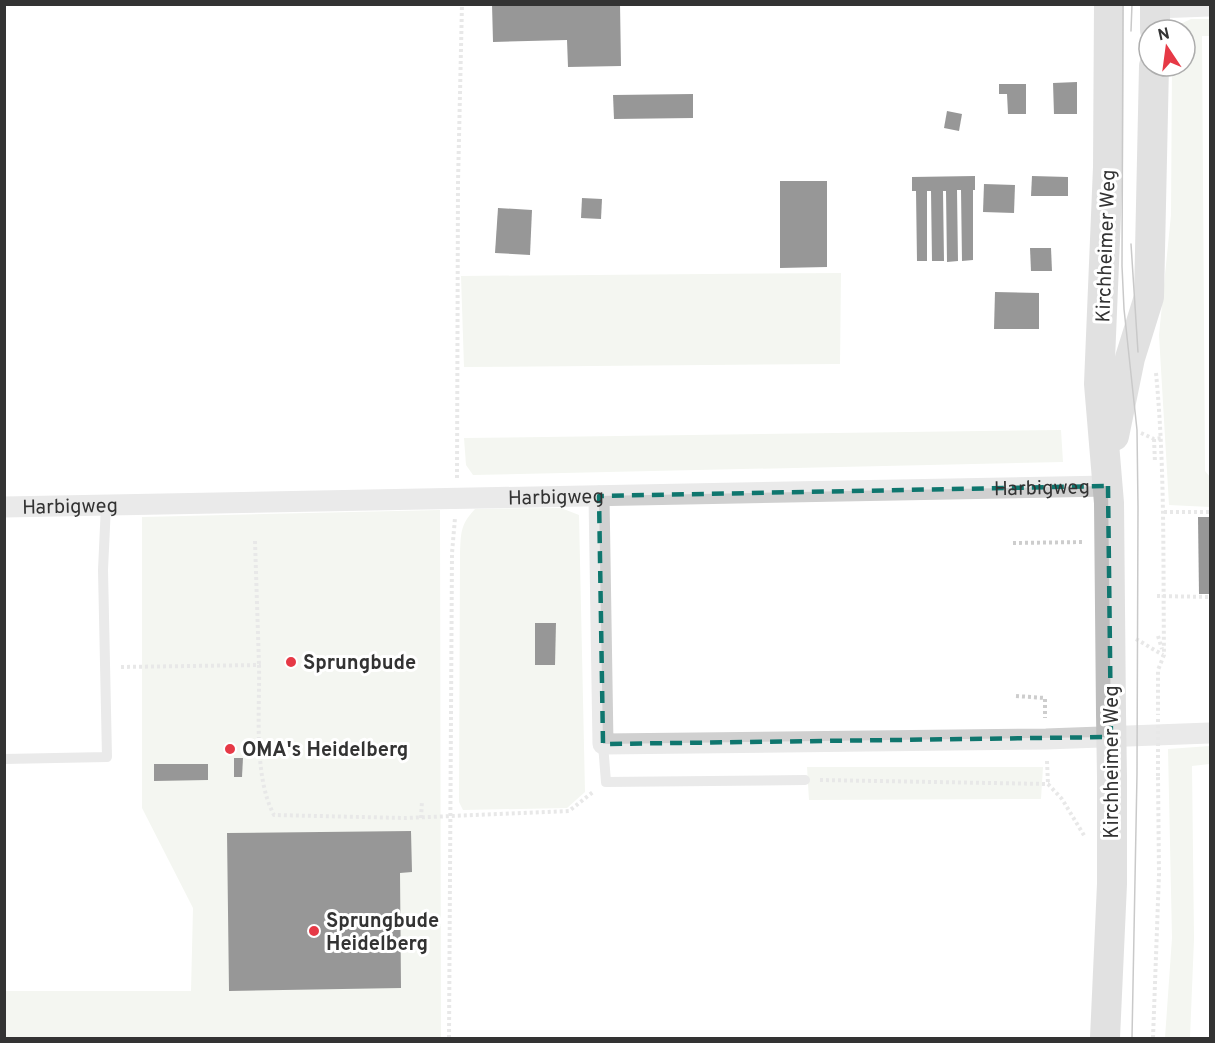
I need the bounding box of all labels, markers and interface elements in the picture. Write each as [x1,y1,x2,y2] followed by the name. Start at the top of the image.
[1137,18,1197,78] north arrow
[1156,24,1172,46] text: N
[1091,169,1123,323] street label: Kirchheimer Weg
[994,475,1090,503] street label: Harbigweg
[508,485,604,512] street label: Harbigweg
[22,494,118,522] street label: Harbigweg
[303,651,416,677] place label: Sprungbude
[284,655,298,669] marker: Sprungbude
[1100,685,1126,839] street label: Kirchheimer Weg
[242,738,408,764] place label: OMA's Heidelberg
[223,742,237,756] marker: OMA's Heidelberg
[326,909,439,958] place label: Sprungbude Heidelberg
[307,924,321,938] marker: Sprungbude Heidelberg

